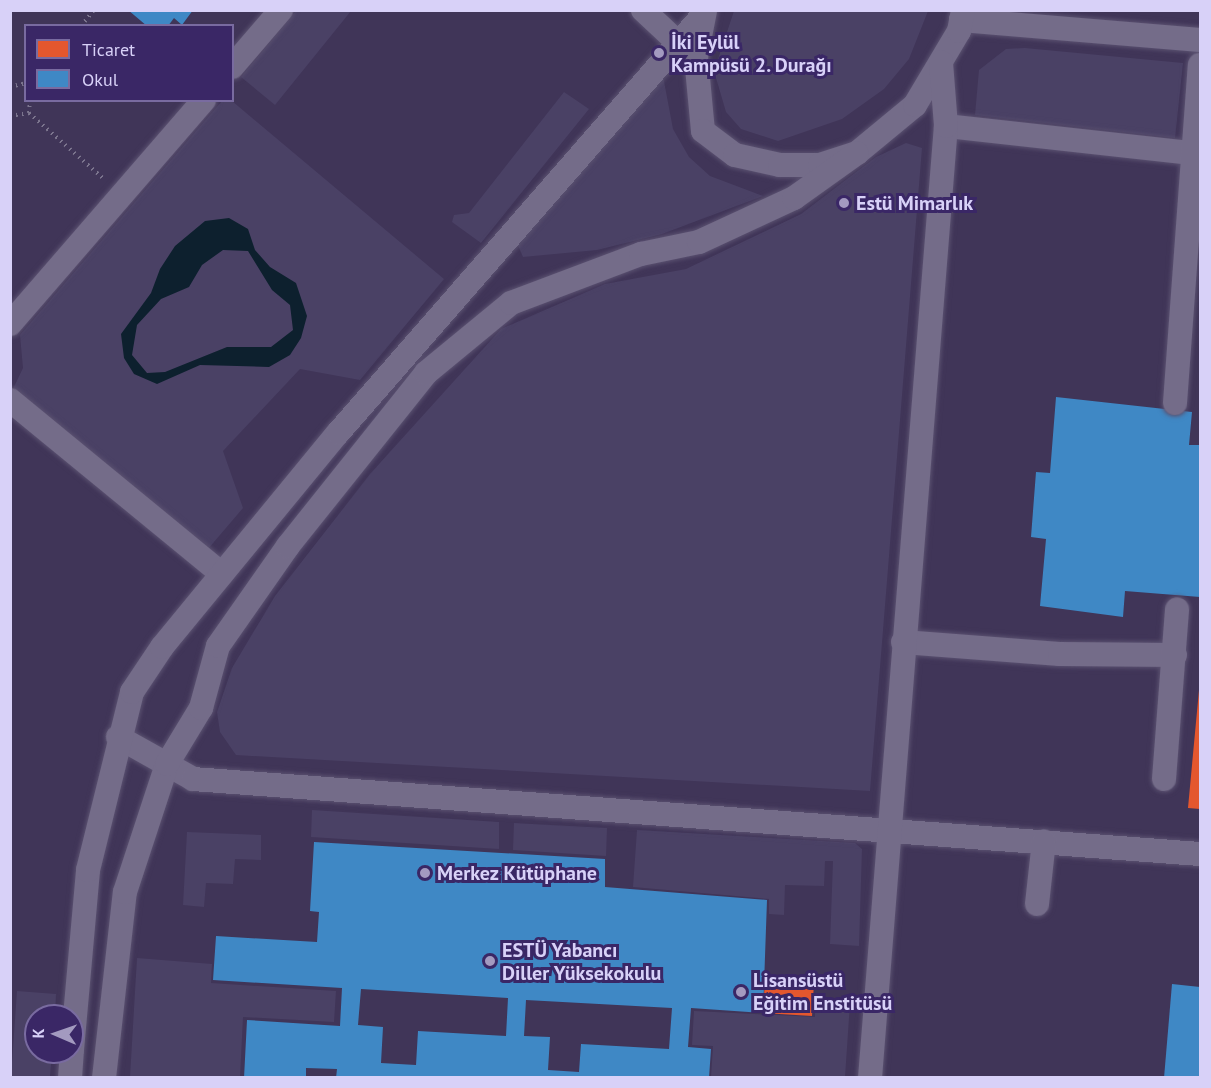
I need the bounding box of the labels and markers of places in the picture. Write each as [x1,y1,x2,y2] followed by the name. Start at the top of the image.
[671,30,833,77] place label: İki Eylül Kampüsü 2. Durağı
[652,46,666,60] marker: İki Eylül Kampüsü 2. Durağı
[856,191,973,215] place label: Estü Mimarlık
[837,196,851,210] marker: Estü Mimarlık
[437,861,598,885] place label: Merkez Kütüphane
[418,866,432,880] marker: Merkez Kütüphane
[502,938,662,985] place label: ESTÜ Yabancı Diller Yüksekokulu
[483,954,497,968] marker: ESTÜ Yabancı Diller Yüksekokulu
[753,969,892,1016] place label: Lisansüstü Eğitim Enstitüsü
[734,985,748,999] marker: Lisansüstü Eğitim Enstitüsü

